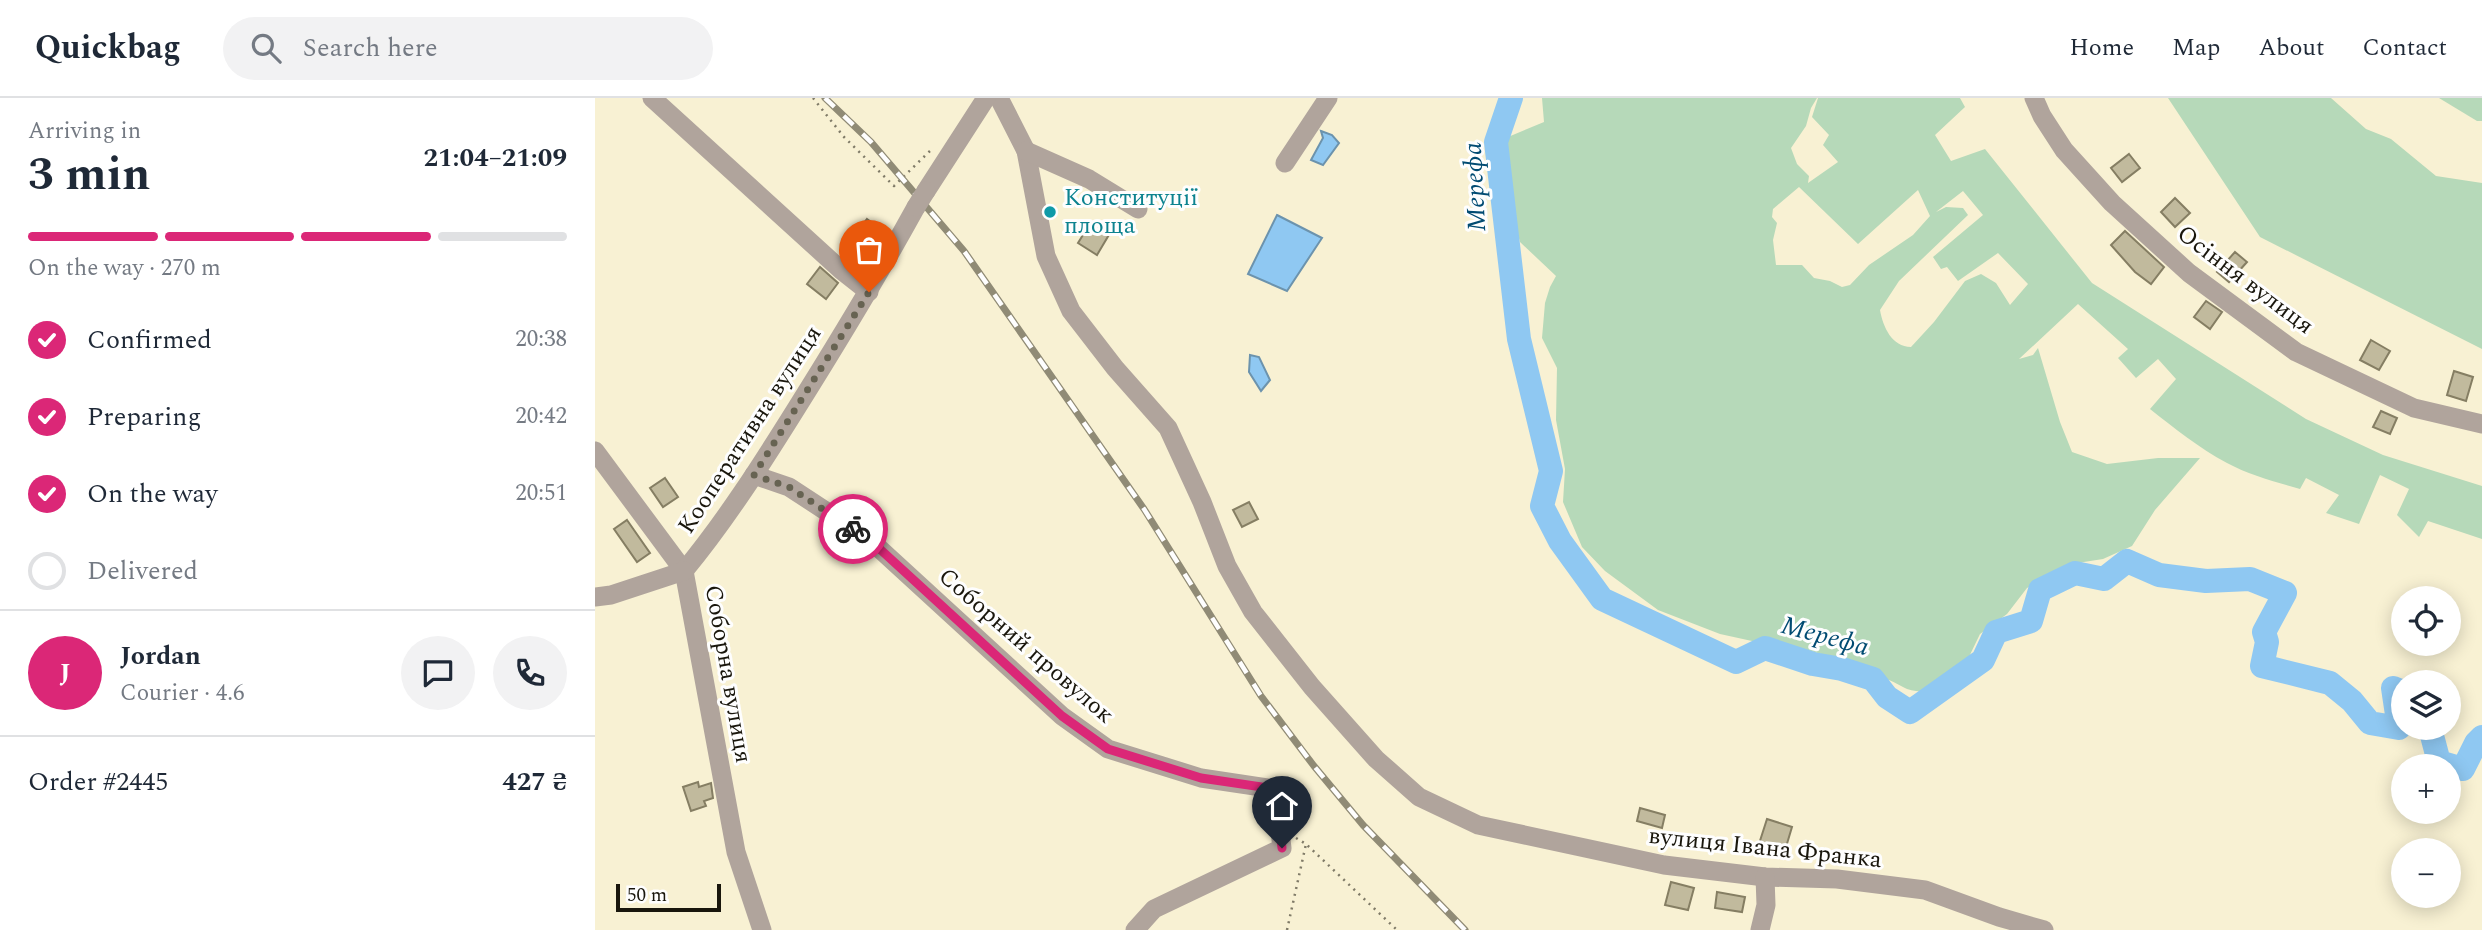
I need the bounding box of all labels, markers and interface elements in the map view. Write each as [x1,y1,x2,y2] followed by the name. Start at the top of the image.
[223,17,713,80] search box
[35,23,181,73] text: Quickbag
[303,28,438,68] text: Search here
[247,29,285,67] icon: search
[2069,30,2134,66] text: Home
[2172,30,2220,66] text: Map
[2258,30,2324,66] text: About
[2362,30,2447,66] text: Contact
[28,114,141,149] text: Arriving in
[423,138,567,178] text: 21:04–21:09
[28,140,150,210] text: 3 min
[1453,141,1497,233] water label: Мерефа
[1064,180,1199,244] place label: Конституції площа
[1042,204,1058,220] marker: Конституції площа
[2169,216,2321,344] street label: Осіння вулиця
[839,220,899,292] pin
[850,231,888,269] icon: bag
[28,251,221,286] text: On the way · 270 m
[669,319,831,541] street label: Кооперативна вулиця
[87,320,212,360] text: Confirmed
[28,321,66,359] icon: check
[515,322,567,357] text: 20:38
[87,397,201,437] text: Preparing
[28,398,66,436] icon: check
[515,399,567,434] text: 20:42
[87,474,218,514] text: On the way
[28,475,66,513] icon: check
[515,476,567,511] text: 20:51
[818,494,888,564] courier
[834,510,872,548] icon: bike
[87,551,198,591] text: Delivered
[930,559,1122,733] street label: Соборний провулок
[695,582,761,766] street label: Соборна вулиця
[2391,586,2461,908] map controls
[2391,586,2461,656] button: locate
[1777,605,1873,667] water label: Мерефа
[120,636,201,676] text: Jordan
[401,636,475,710] button: chat
[493,636,567,710] button: phone
[59,653,71,693] text: J
[2391,670,2461,740] button: layers
[120,676,245,711] text: Courier · 4.6
[2391,754,2461,824] button: +
[28,762,168,802] text: Order #2445
[502,762,567,802] text: 427 ₴
[1252,776,1312,848] pin
[1263,787,1301,825] icon: home
[1647,818,1884,878] street label: вулиця Івана Франка
[2391,838,2461,908] button: −
[616,881,721,913] scale bar
[627,881,667,910] text: 50 m

